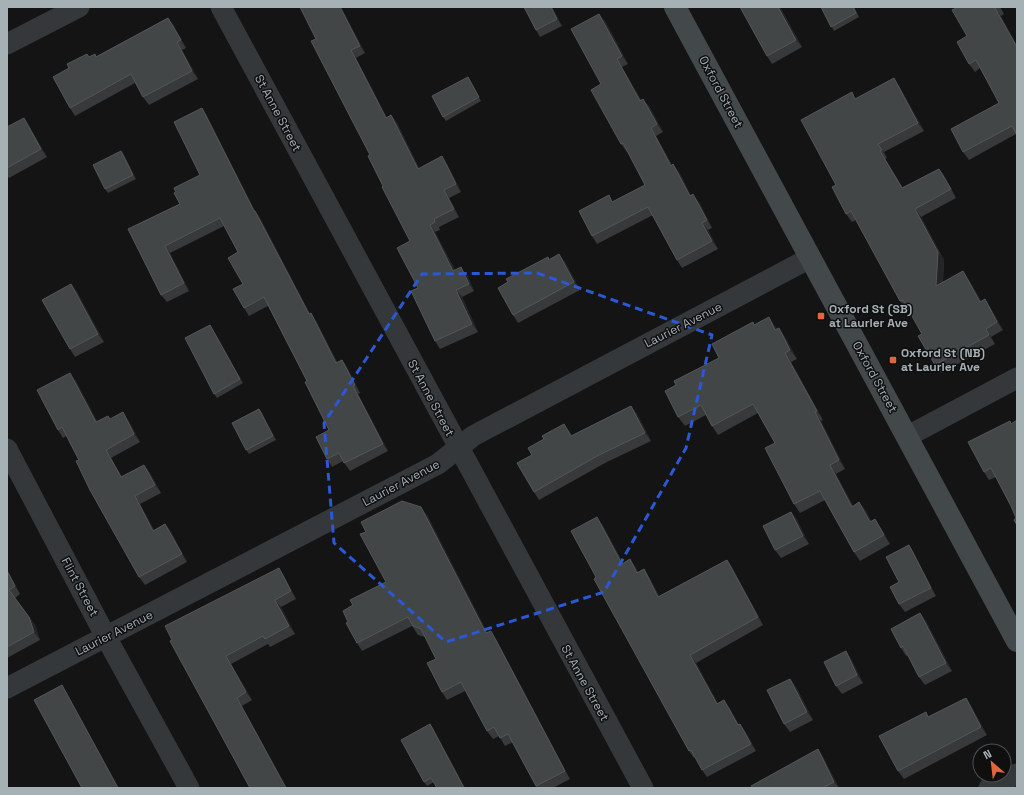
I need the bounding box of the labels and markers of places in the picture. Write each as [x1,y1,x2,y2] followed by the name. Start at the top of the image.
[829,301,913,331] place label: Oxford St (SB) at Laurier Ave
[816,311,826,321] marker: Oxford St (SB) at Laurier Ave
[901,345,985,375] place label: Oxford St (NB) at Laurier Ave
[888,355,898,365] marker: Oxford St (NB) at Laurier Ave

